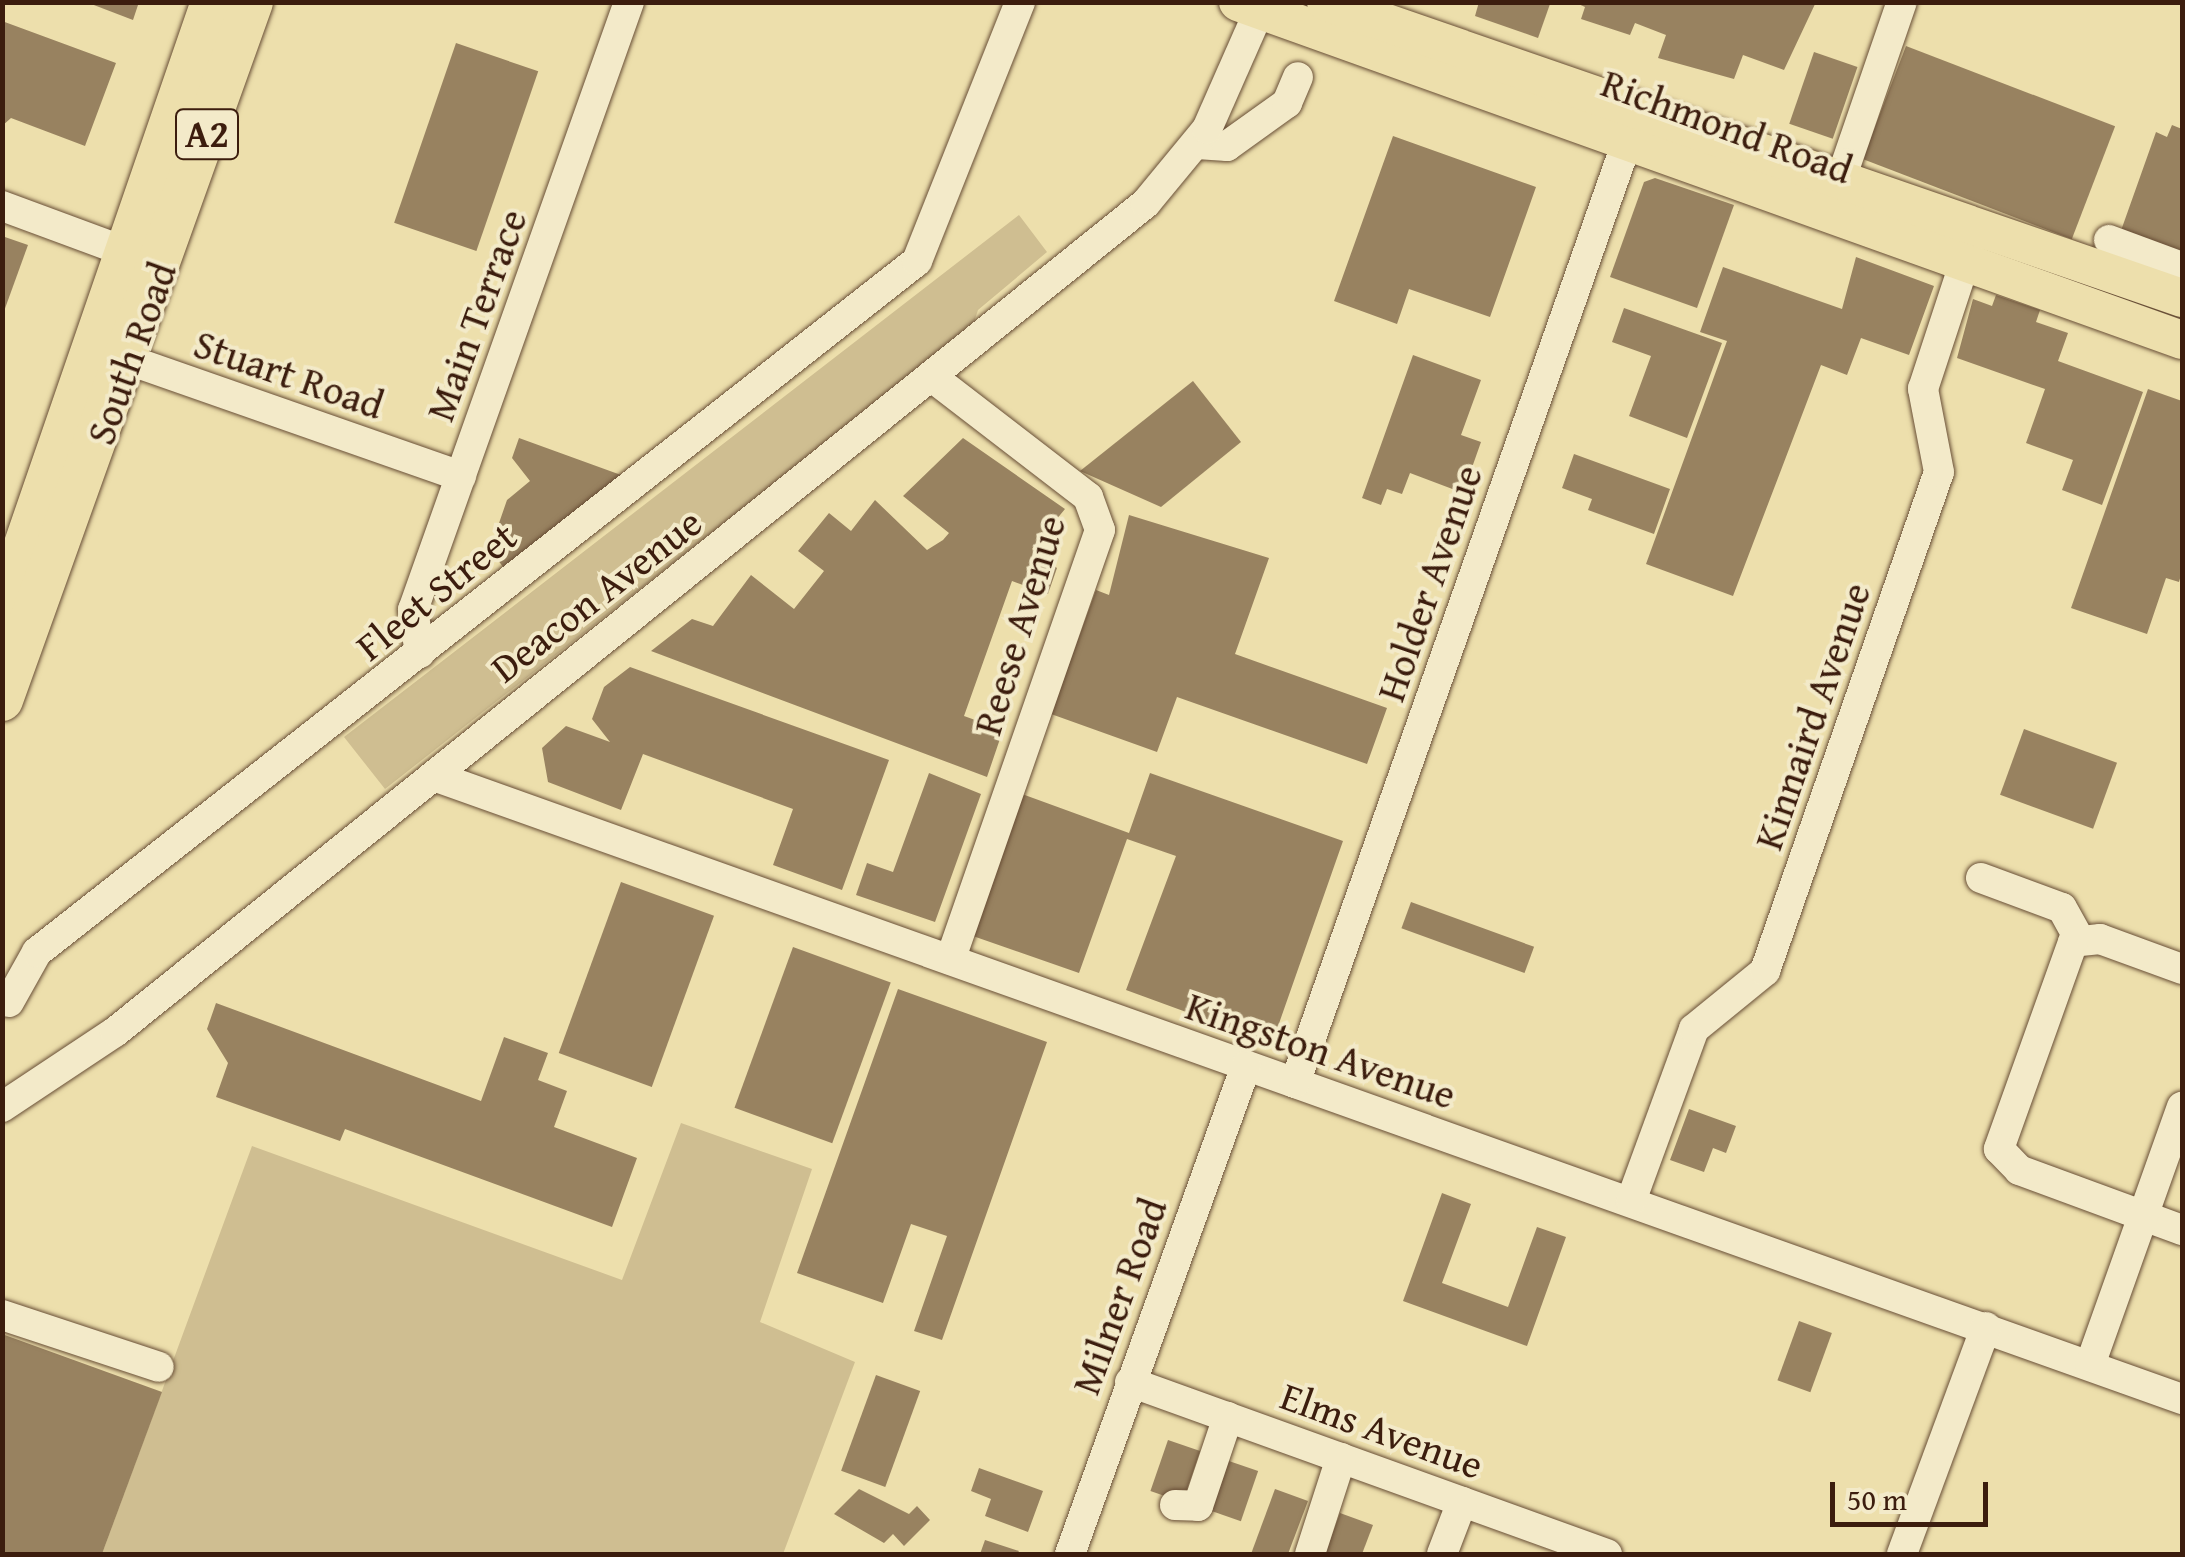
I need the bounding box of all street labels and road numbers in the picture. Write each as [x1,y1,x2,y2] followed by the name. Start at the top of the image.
[1595,58,1859,194] street label: Richmond Road
[174,101,240,167] road number: A2
[416,203,536,427] street label: Main Terrace
[76,255,186,451] street label: South Road
[188,319,390,429] street label: Stuart Road
[1366,459,1492,707] street label: Holder Avenue
[481,498,711,692] street label: Deacon Avenue
[963,509,1075,741] street label: Reese Avenue
[346,512,526,670] street label: Fleet Street
[1744,576,1880,856] street label: Kinnaird Avenue
[1180,981,1462,1119] street label: Kingston Avenue
[1061,1191,1177,1401] street label: Milner Road
[1274,1371,1490,1489] street label: Elms Avenue

